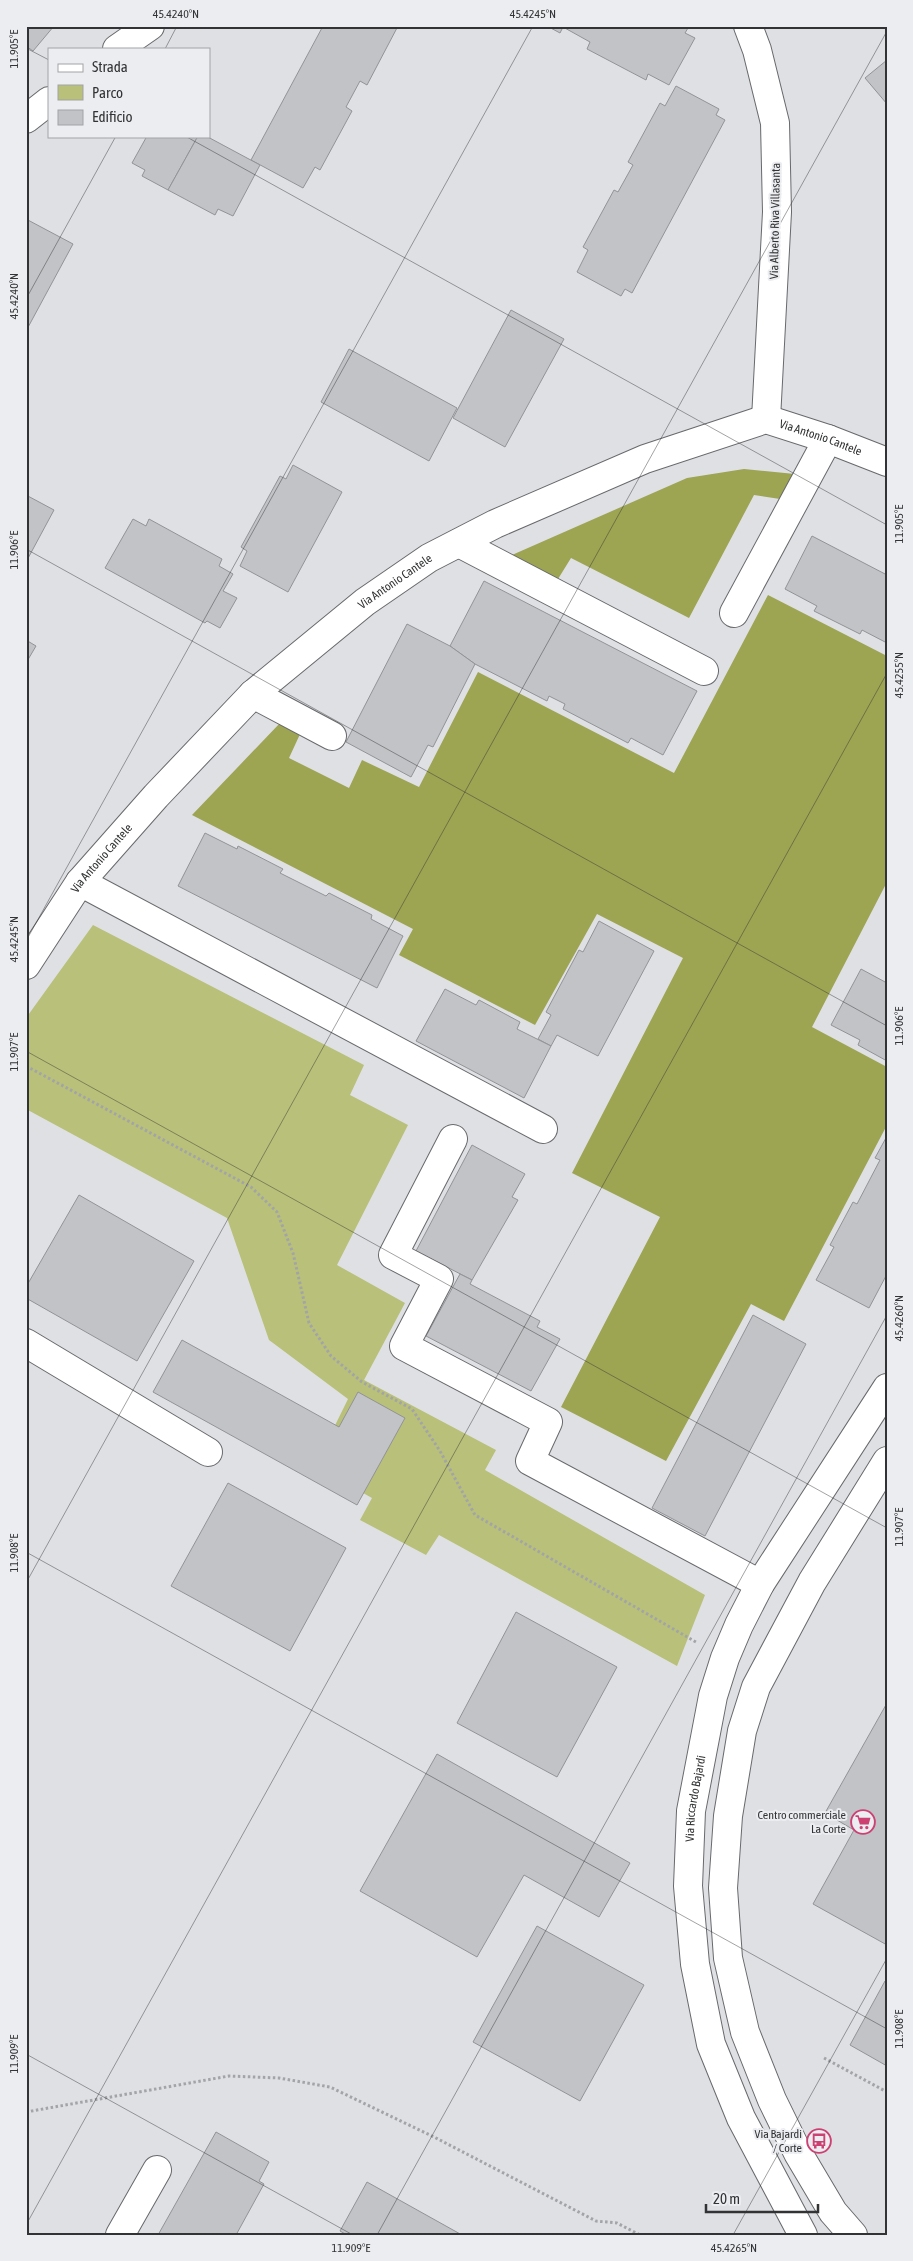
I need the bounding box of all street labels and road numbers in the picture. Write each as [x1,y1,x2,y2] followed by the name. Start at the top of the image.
[767,163,783,279] street label: Via Alberto Riva Villasanta
[778,417,864,459] street label: Via Antonio Cantele
[355,551,435,612] street label: Via Antonio Cantele
[68,821,135,895] street label: Via Antonio Cantele
[683,1754,708,1842] street label: Via Riccardo Bajardi

